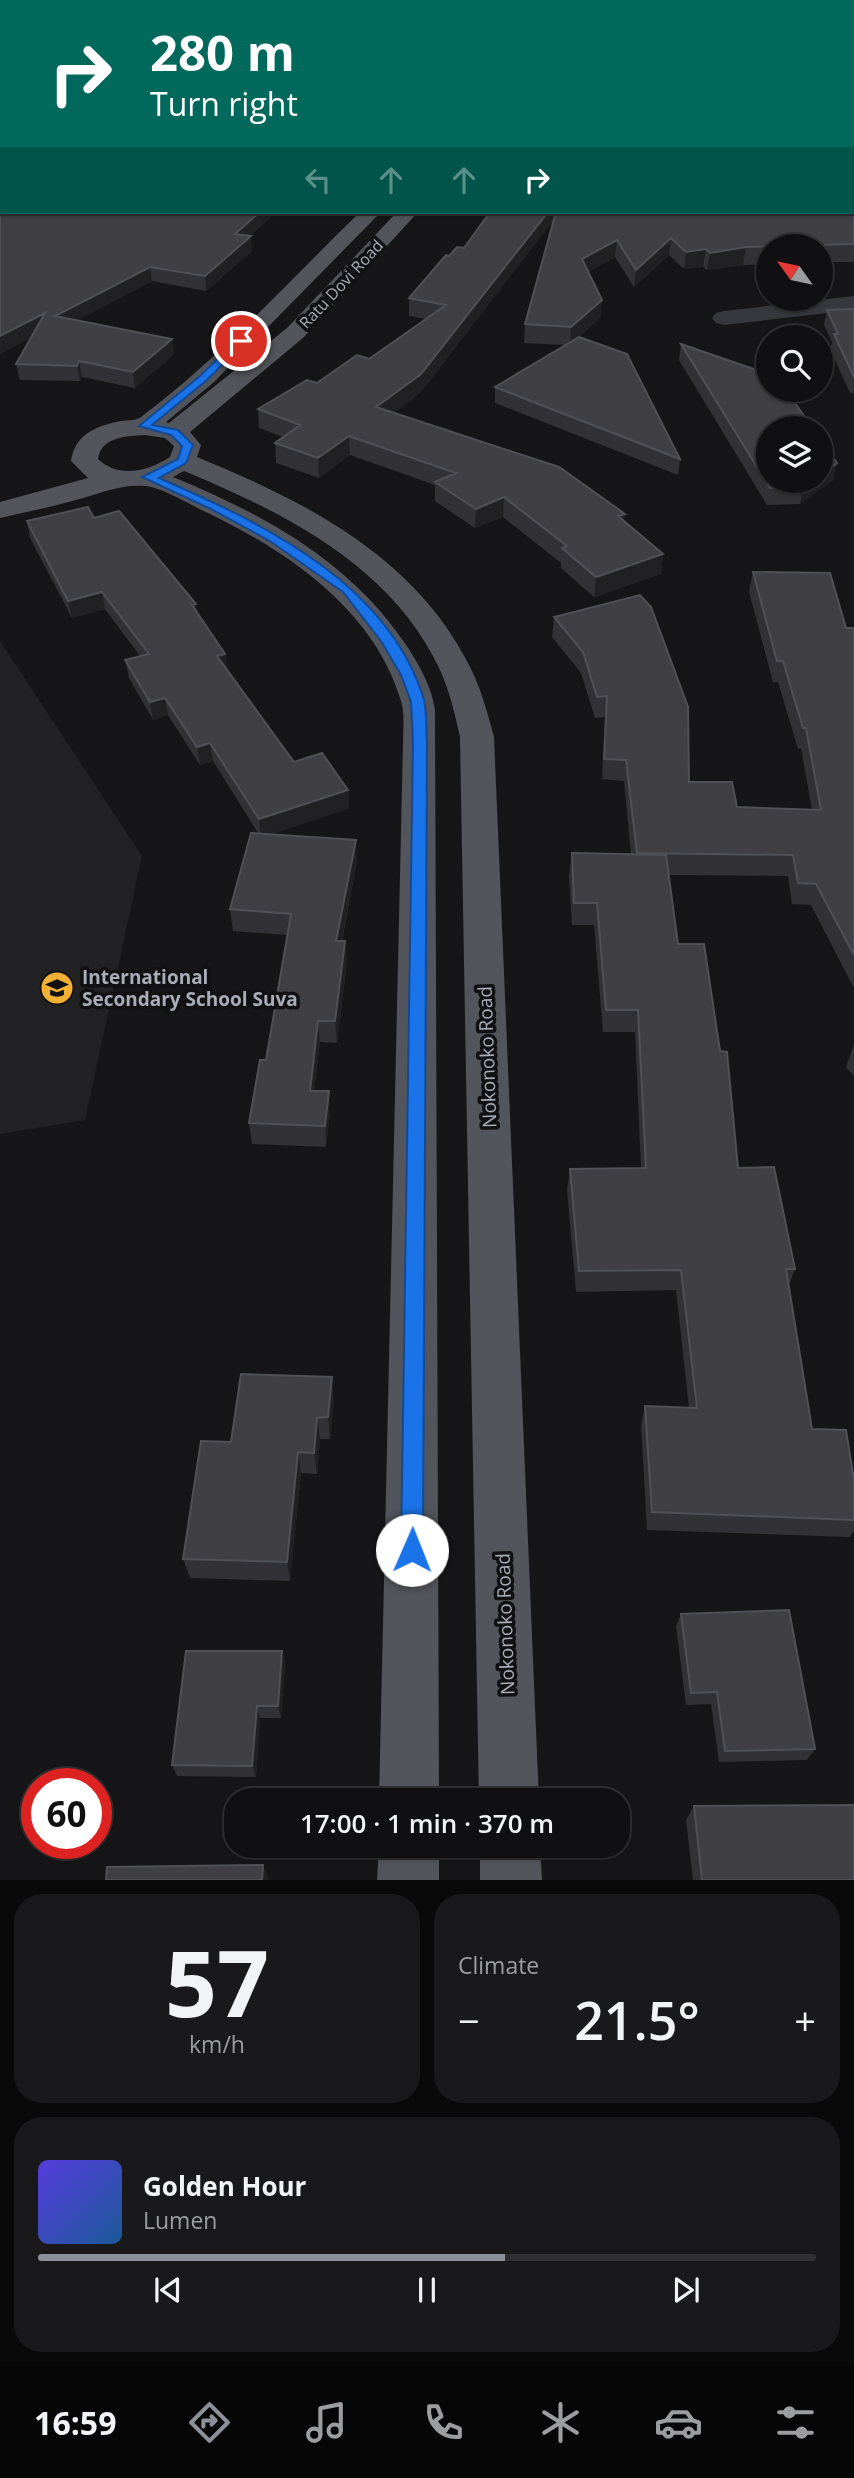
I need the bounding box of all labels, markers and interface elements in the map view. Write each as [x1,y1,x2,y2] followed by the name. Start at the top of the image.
[150,19,295,85] text: 280 m
[35,28,126,119] icon: right
[150,82,298,125] text: Turn right
[299,161,337,199] icon: left
[372,161,410,199] icon: ahead
[445,161,483,199] icon: ahead
[518,161,556,199] icon: right
[756,234,833,312] north arrow
[756,234,833,493] map controls
[294,235,388,333] street label: Ratu Dovi Road
[211,311,271,371] pin
[222,322,260,360] icon: arrive
[756,325,833,402] button: search
[756,416,833,493] button: layers
[82,964,298,1012] place label: International Secondary School Suva
[38,969,76,1007] school or university icon: International Secondary School Suva
[472,986,502,1128] street label: Nokonoko Road
[375,1513,449,1587] position arrow
[490,1553,520,1695] street label: Nokonoko Road
[21,1768,112,1859] speed limit sign: 60
[300,1805,554,1841] text: 17:00 · 1 min · 370 m
[165,1920,269,2044] text: 57
[458,1949,539,1981] text: Climate
[574,1984,700,2055] text: 21.5°
[458,1994,480,2046] text: −
[794,1994,816,2046] text: +
[189,2028,245,2060] text: km/h
[143,2168,306,2204] text: Golden Hour
[143,2204,217,2236] text: Lumen
[149,2271,187,2309] icon: previous
[408,2271,446,2309] icon: pause
[667,2271,705,2309] icon: next
[185,2398,234,2447] icon: directions
[302,2398,351,2447] icon: music
[419,2398,468,2447] icon: phone
[536,2398,585,2447] icon: climate
[654,2398,703,2447] icon: car
[771,2398,820,2447] icon: filters
[34,2401,116,2444] text: 16:59

